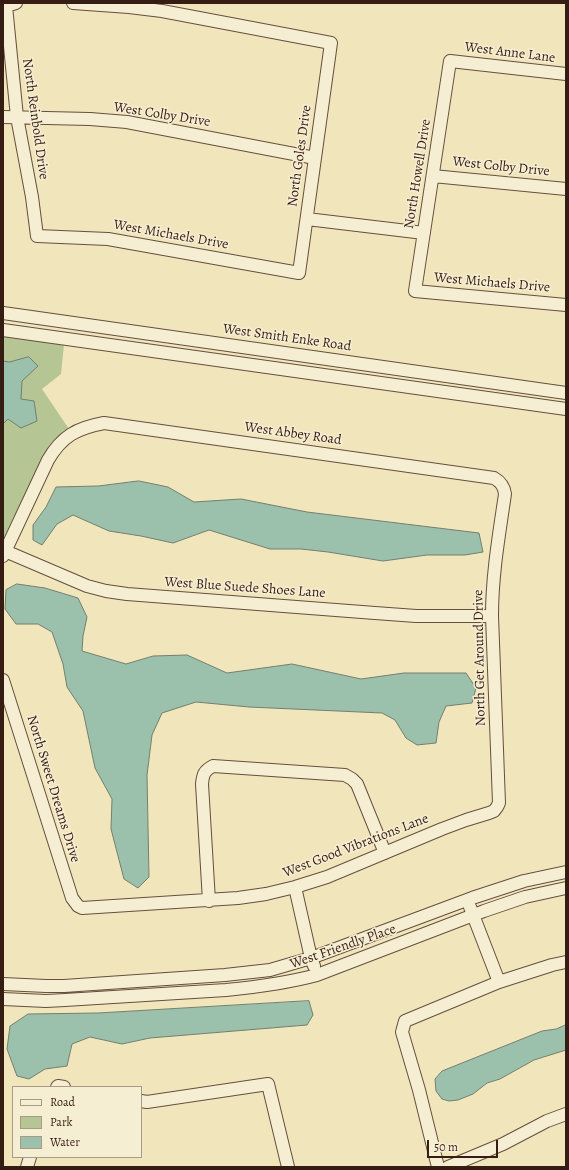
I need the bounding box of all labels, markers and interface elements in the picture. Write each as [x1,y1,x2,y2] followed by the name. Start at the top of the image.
[464,39,556,67] street label: West Anne Lane
[18,57,52,181] street label: North Reinbold Drive
[113,99,211,131] street label: West Colby Drive
[285,104,315,208] street label: North Goles Drive
[401,118,435,230] street label: North Howell Drive
[452,154,550,180] street label: West Colby Drive
[112,217,230,253] street label: West Michaels Drive
[433,270,551,296] street label: West Michaels Drive
[222,321,352,355] street label: West Smith Enke Road
[243,419,343,449] street label: West Abbey Road
[164,574,326,602] street label: West Blue Suede Shoes Lane
[470,589,490,727] street label: North Get Around Drive
[23,713,83,865] street label: North Sweet Dreams Drive
[281,810,431,882] street label: West Good Vibrations Lane
[288,921,398,973] street label: West Friendly Place
[12,1086,142,1158] legend
[50,1094,75,1110] text: Road
[50,1114,73,1130] text: Park
[429,1132,500,1158] scale bar
[50,1134,80,1150] text: Water
[434,1139,458,1155] text: 50 m

